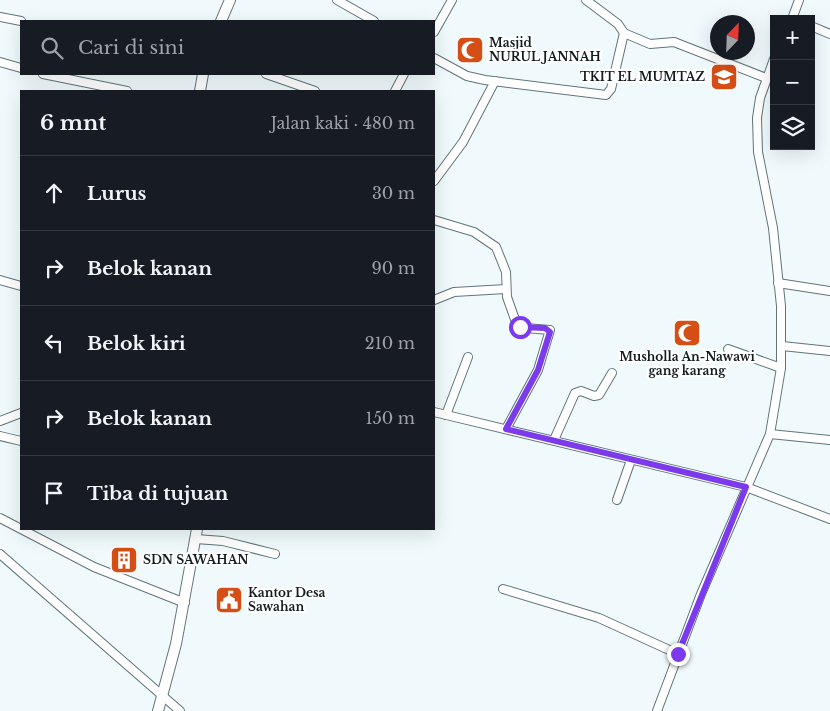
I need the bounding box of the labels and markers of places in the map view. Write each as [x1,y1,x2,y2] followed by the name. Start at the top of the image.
[455,35,485,65] mosque icon: Masjid NURUL JANNAH
[489,35,601,64] place label: Masjid NURUL JANNAH
[709,62,739,92] school or university icon: TKIT EL MUMTAZ
[580,69,705,84] place label: TKIT EL MUMTAZ
[672,318,702,348] mosque icon: Musholla An-Nawawi gang karang
[619,349,755,378] place label: Musholla An-Nawawi gang karang
[109,545,139,575] building icon: SDN SAWAHAN
[143,552,249,567] place label: SDN SAWAHAN
[214,585,244,615] public building icon: Kantor Desa Sawahan
[248,585,326,614] place label: Kantor Desa Sawahan

